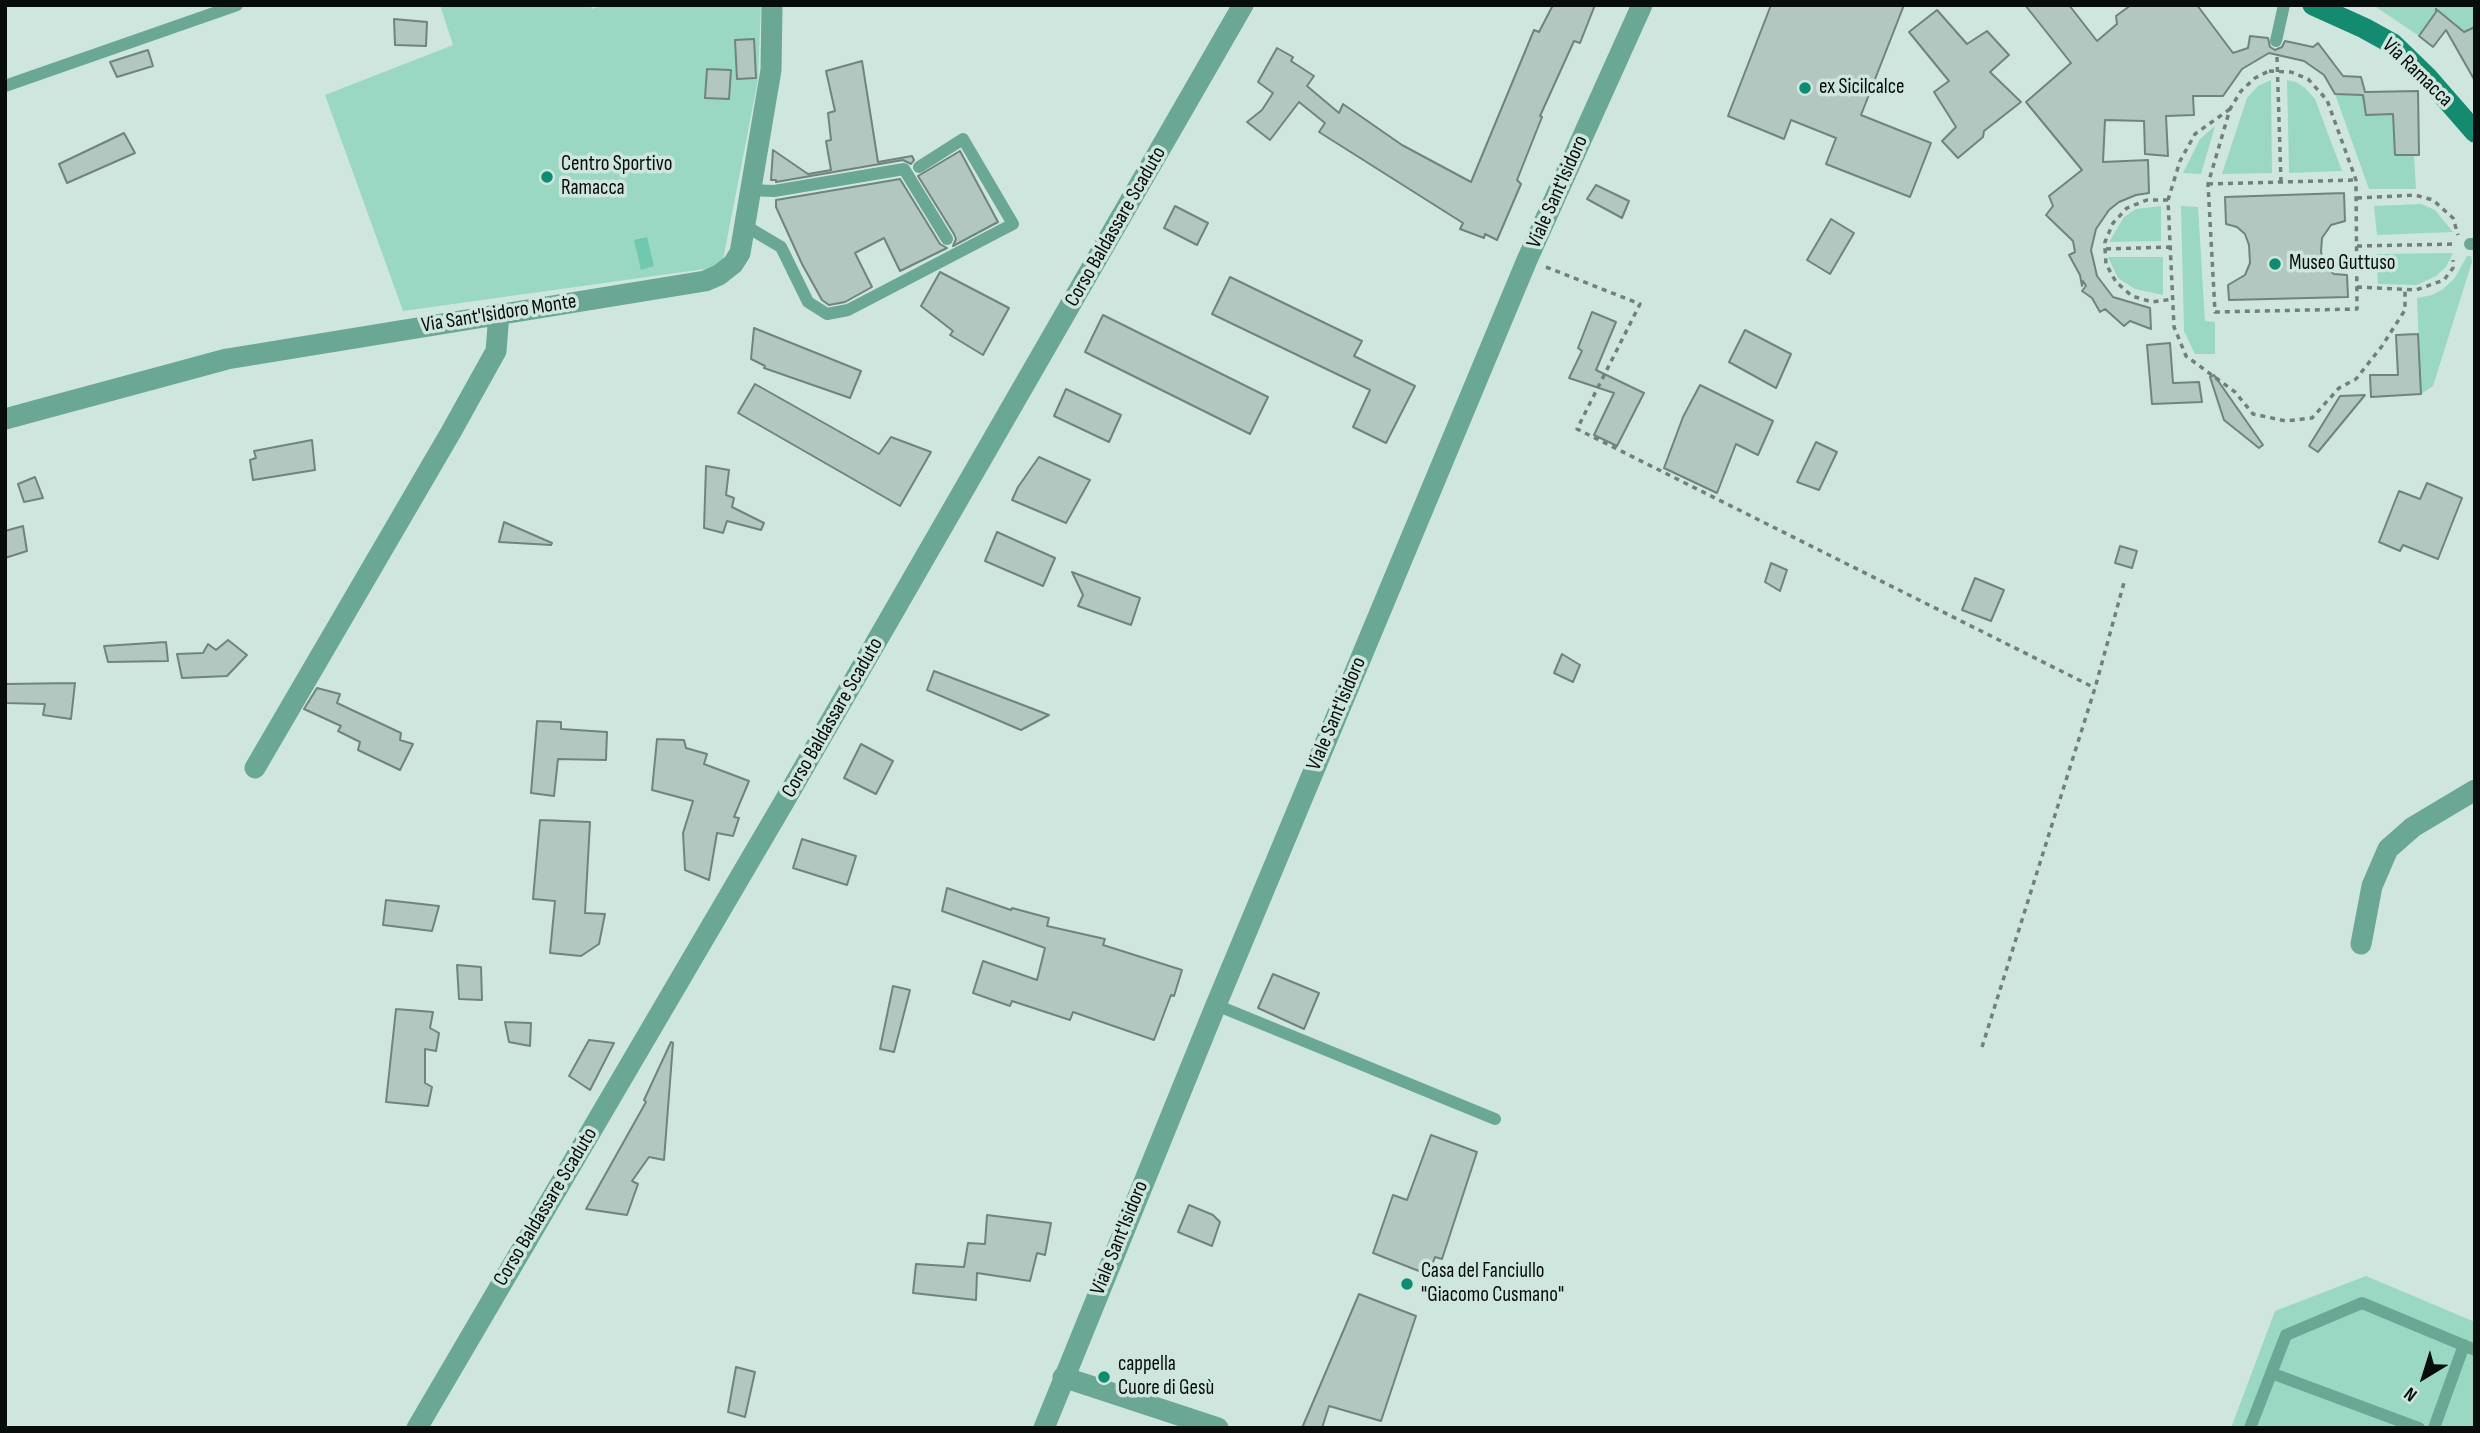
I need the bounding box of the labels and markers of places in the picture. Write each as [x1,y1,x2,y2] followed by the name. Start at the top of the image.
[1819,75,1904,101] place label: ex Sicilcalce
[1797,80,1813,96] marker: ex Sicilcalce
[561,152,672,202] place label: Centro Sportivo Ramacca
[539,169,555,185] marker: Centro Sportivo Ramacca
[2289,251,2395,277] place label: Museo Guttuso
[2267,256,2283,272] marker: Museo Guttuso
[1421,1259,1564,1309] place label: Casa del Fanciullo "Giacomo Cusmano"
[1399,1276,1415,1292] marker: Casa del Fanciullo "Giacomo Cusmano"
[1118,1352,1214,1402] place label: cappella Cuore di Gesù
[1096,1369,1112,1385] marker: cappella Cuore di Gesù

